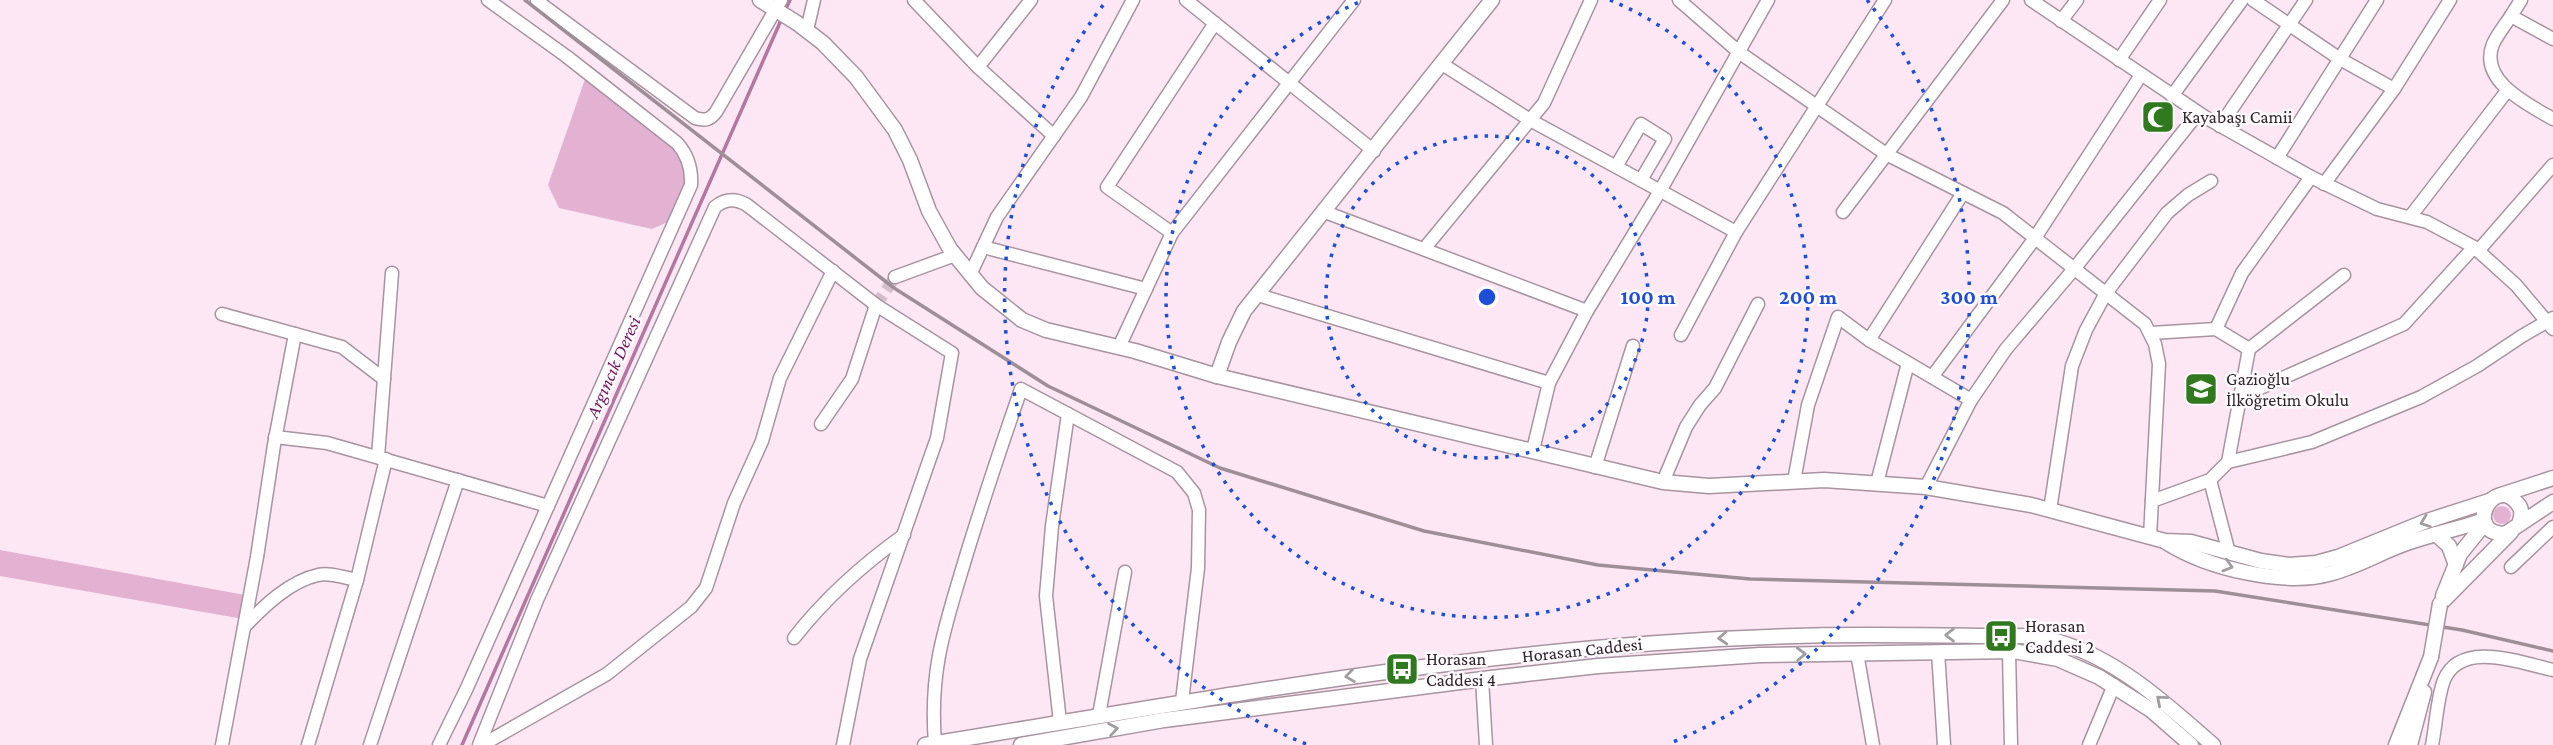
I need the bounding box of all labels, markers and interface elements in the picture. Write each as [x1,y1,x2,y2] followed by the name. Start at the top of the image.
[2139,98,2177,136] mosque icon: Kayabaşı Camii
[2182,107,2293,127] place label: Kayabaşı Camii
[1475,285,1499,309] centre of rings
[1620,285,1676,309] text: 100 m
[1779,285,1837,309] text: 200 m
[1940,285,1998,309] text: 300 m
[581,312,645,422] water label: Argıncık Deresi
[2226,369,2350,410] place label: Gazioğlu İlköğretim Okulu
[2182,370,2220,408] school or university icon: Gazioğlu İlköğretim Okulu
[2419,514,2431,528] one-way arrow
[2221,558,2233,573] one-way arrow
[2025,616,2094,657] place label: Horasan Caddesi 2
[1982,617,2020,655] bus stop icon: Horasan Caddesi 2
[1945,627,1955,643] one-way arrow
[1717,631,1728,646] one-way arrow
[1521,634,1644,666] street label: Horasan Caddesi
[1796,646,1807,661] one-way arrow
[1426,649,1496,690] place label: Horasan Caddesi 4
[1383,650,1421,688] bus stop icon: Horasan Caddesi 4
[1345,668,1356,683] one-way arrow
[2156,696,2169,708] one-way arrow
[1107,722,1119,737] one-way arrow

